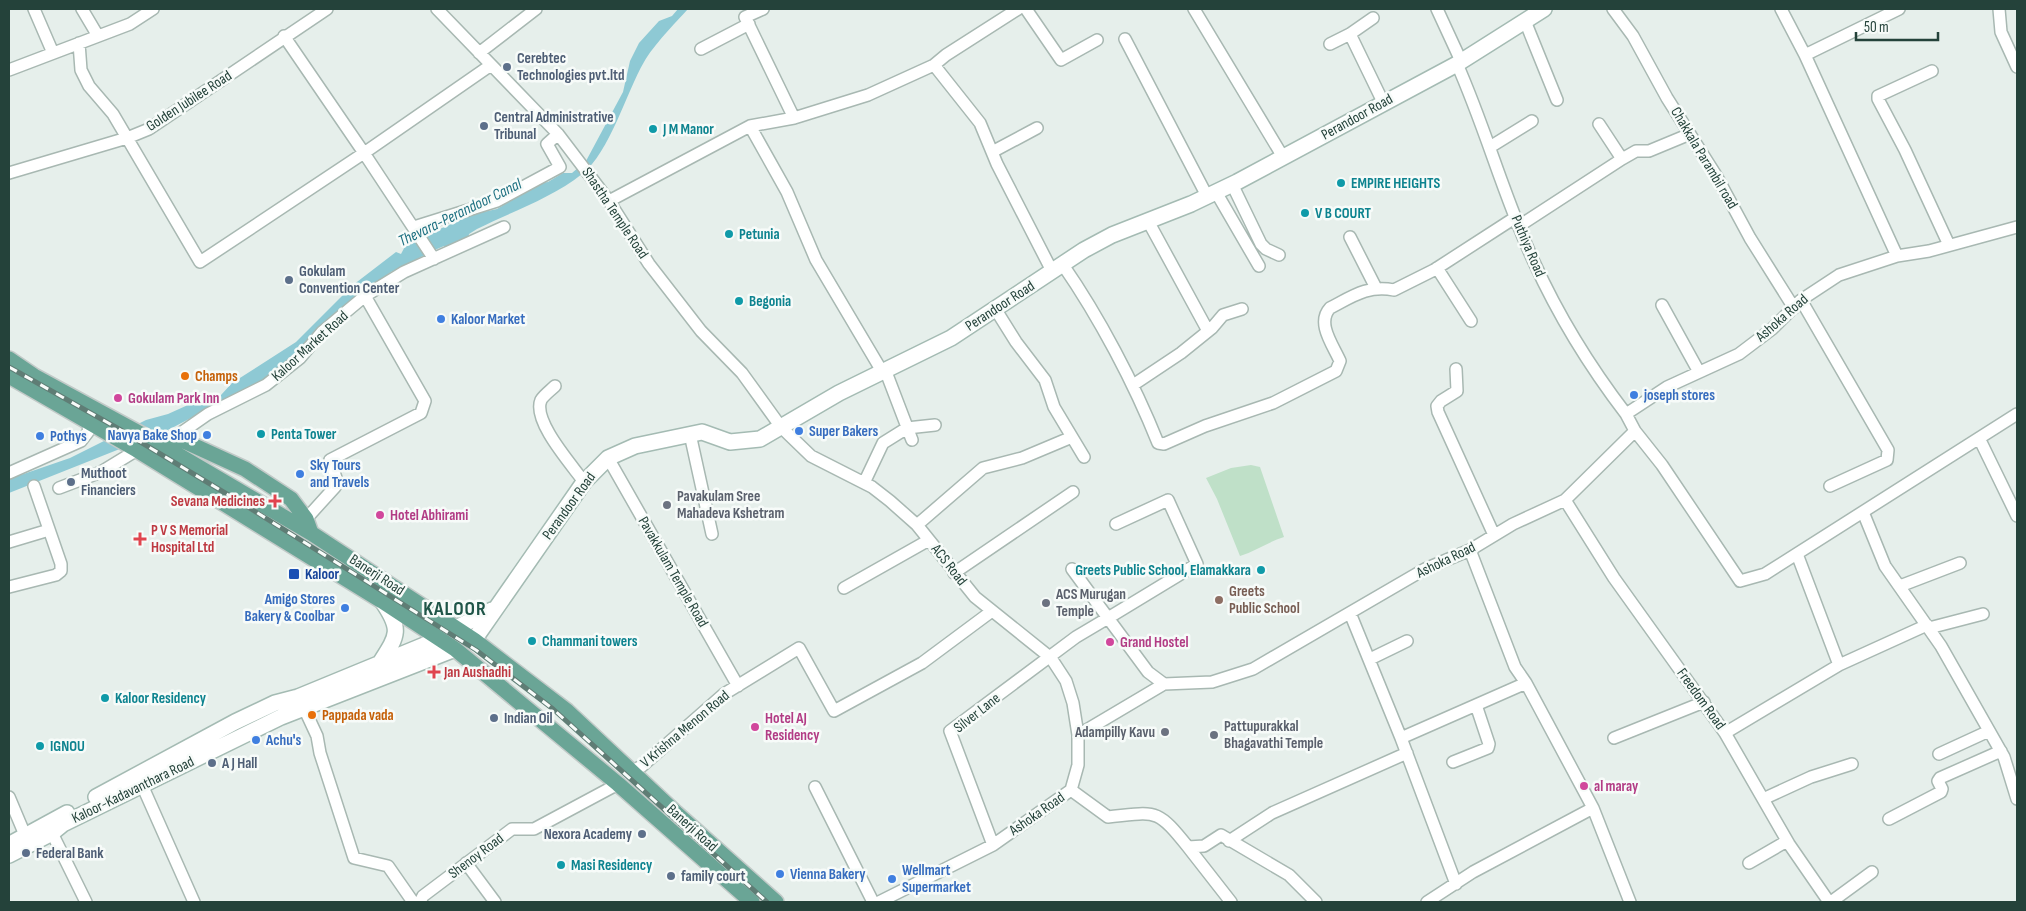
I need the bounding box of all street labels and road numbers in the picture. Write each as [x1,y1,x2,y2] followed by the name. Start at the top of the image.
[143,66,235,136] street label: Golden Jubilee Road
[1318,90,1396,144] street label: Perandoor Road
[1666,104,1742,212] street label: Chakkala Parambil road
[577,164,653,262] street label: Shastha Temple Road
[1507,212,1549,280] street label: Puthiya Road
[962,277,1038,335] street label: Perandoor Road
[1751,290,1812,347] street label: Ashoka Road
[268,307,352,385] street label: Kaloor Market Road
[538,468,600,544] street label: Perandoor Road
[634,513,712,631] street label: Pavakkulam Temple Road
[1412,538,1479,583] street label: Ashoka Road
[926,540,971,590] street label: ACS Road
[346,550,408,600] street label: Banerji Road
[1672,665,1730,733] street label: Freedom Road
[636,686,734,772] street label: V Krishna Menon Road
[950,689,1004,737] street label: Silver Lane
[69,752,197,828] street label: Kaloor-Kadavanthara Road
[1005,788,1068,841] street label: Ashoka Road
[663,800,721,856] street label: Banerji Road
[445,829,507,883] street label: Shenoy Road

